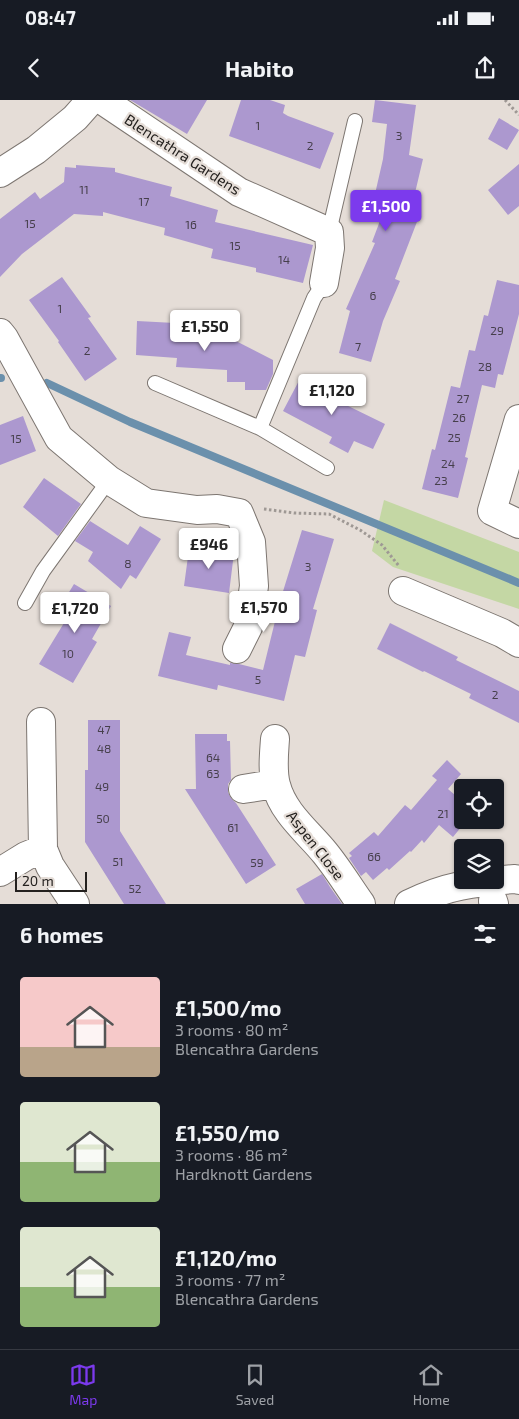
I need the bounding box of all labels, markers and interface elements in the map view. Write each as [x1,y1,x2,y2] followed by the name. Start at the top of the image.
[25,6,76,29] text: 08:47
[20,54,48,82] icon: back
[471,54,499,82] icon: share
[225,55,294,81] text: Habito
[122,110,244,198] street label: Blencathra Gardens
[256,118,260,132] house number: 1
[396,128,402,142] house number: 3
[307,138,314,152] house number: 2
[79,182,89,196] house number: 11
[345,190,427,232] pin: £1,500
[139,194,149,208] house number: 17
[361,196,411,215] text: £1,500
[24,216,36,230] house number: 15
[185,217,197,231] house number: 16
[229,238,241,252] house number: 15
[278,252,290,266] house number: 14
[370,288,377,302] house number: 6
[58,301,62,315] house number: 1
[164,310,246,352] pin: £1,550
[181,316,229,335] text: £1,550
[490,323,504,337] house number: 29
[355,339,361,353] house number: 7
[84,343,91,357] house number: 2
[478,359,492,373] house number: 28
[291,374,373,416] pin: £1,120
[309,380,355,399] text: £1,120
[457,391,469,405] house number: 27
[452,410,466,424] house number: 26
[447,430,461,444] house number: 25
[10,431,22,445] house number: 15
[441,456,455,470] house number: 24
[434,473,448,487] house number: 23
[179,528,239,570] pin: £946
[190,534,228,553] text: £946
[124,556,132,570] house number: 8
[305,559,311,573] house number: 3
[223,590,305,633] pin: £1,570
[34,592,116,634] pin: £1,720
[240,597,288,616] text: £1,570
[51,598,99,617] text: £1,720
[62,646,74,660] house number: 10
[255,672,261,686] house number: 5
[492,687,499,701] house number: 2
[97,722,111,736] house number: 47
[97,741,111,755] house number: 48
[206,750,220,764] house number: 64
[206,766,220,780] house number: 63
[95,779,109,793] house number: 49
[454,779,504,889] map controls
[454,779,504,829] button: locate
[437,806,449,820] house number: 21
[283,807,349,883] street label: Aspen Close
[96,811,110,825] house number: 50
[227,820,239,834] house number: 61
[454,839,504,889] button: layers
[367,849,381,863] house number: 66
[112,854,124,868] house number: 51
[250,855,264,869] house number: 59
[15,869,88,892] scale bar
[22,872,54,889] text: 20 m
[128,881,142,895] house number: 52
[471,920,499,948] icon: filters
[20,922,103,947] text: 6 homes
[175,995,281,1020] text: £1,500/mo
[60,997,120,1057] icon: home
[175,1020,288,1039] text: 3 rooms · 80 m²
[175,1039,319,1058] text: Blencathra Gardens
[175,1120,280,1145] text: £1,550/mo
[60,1122,120,1182] icon: home
[175,1145,288,1164] text: 3 rooms · 86 m²
[175,1164,312,1183] text: Hardknott Gardens
[175,1245,277,1270] text: £1,120/mo
[60,1247,120,1307] icon: home
[175,1270,286,1289] text: 3 rooms · 77 m²
[175,1289,319,1308] text: Blencathra Gardens
[69,1361,97,1408] tab: Map
[236,1361,274,1408] tab: Saved
[413,1361,450,1408] tab: Home

